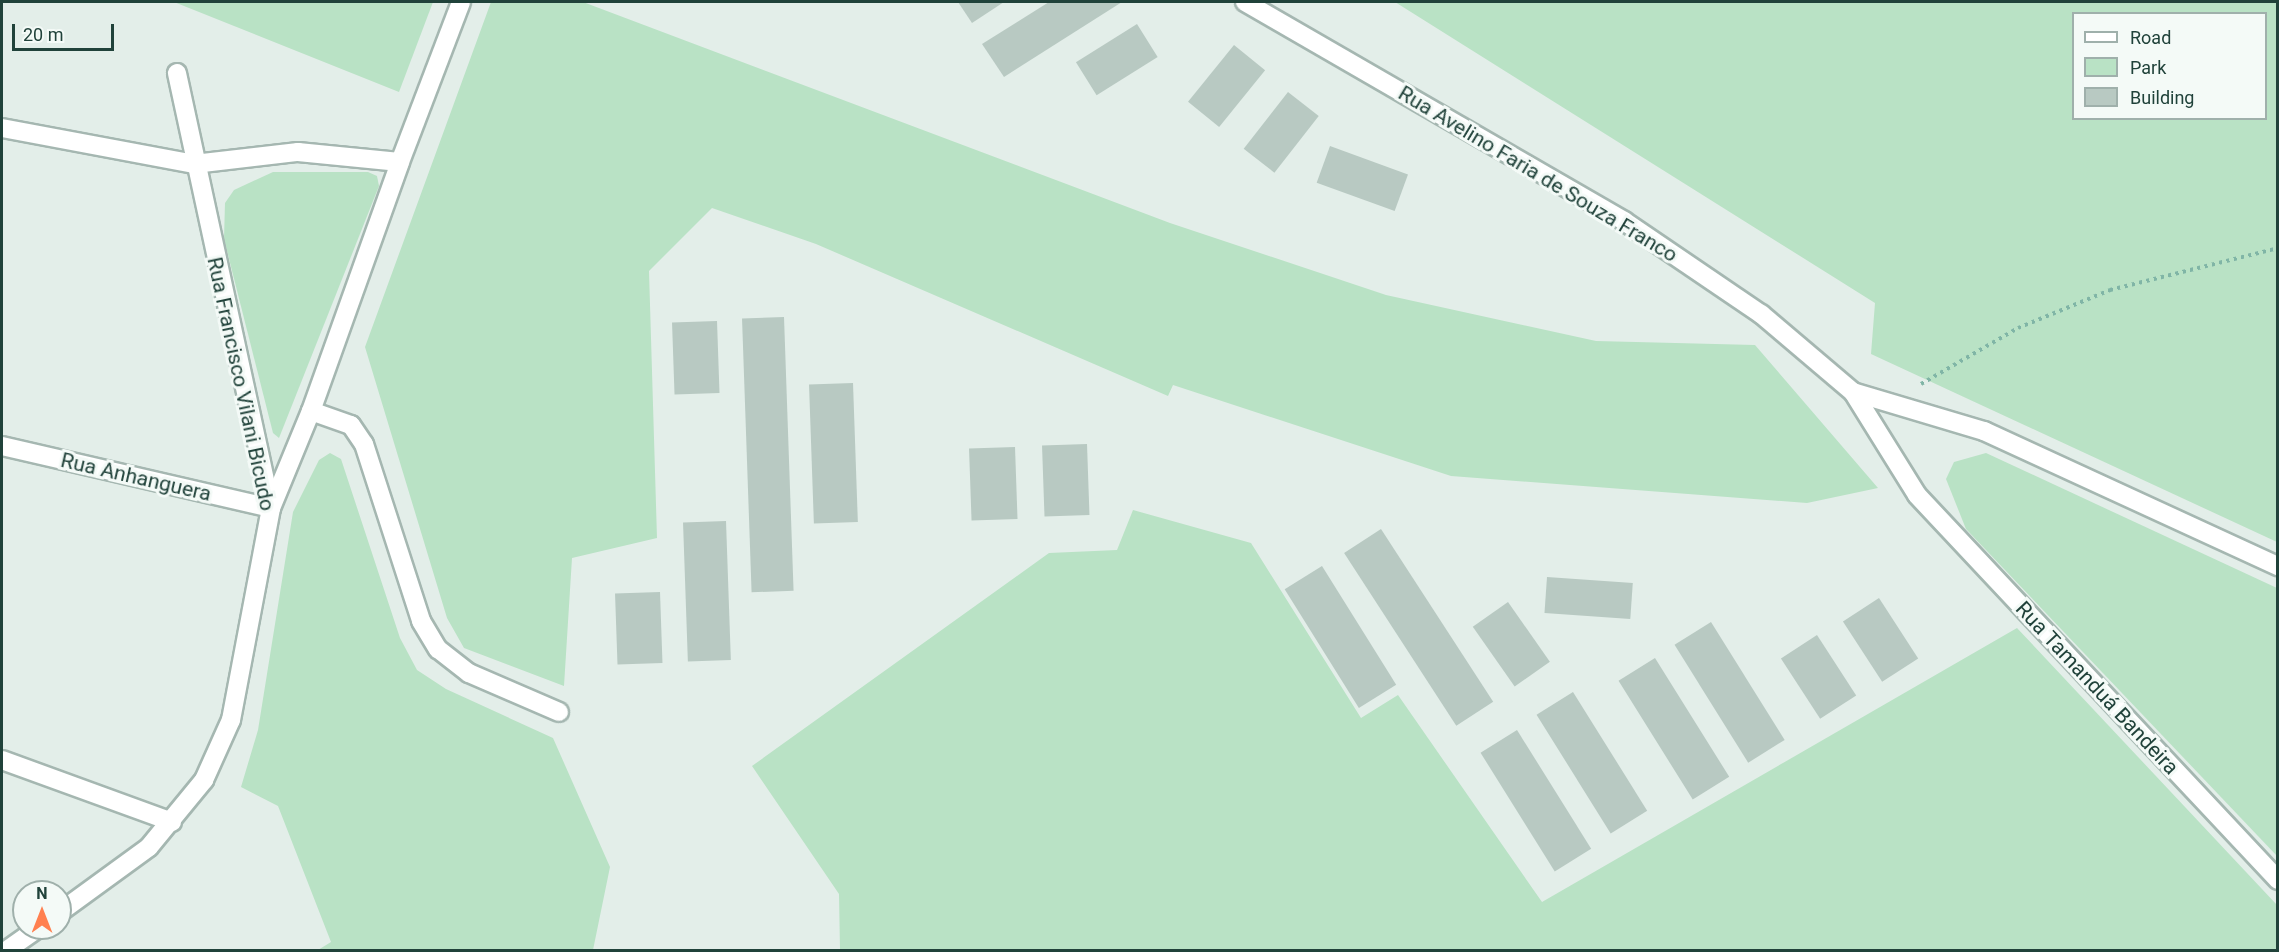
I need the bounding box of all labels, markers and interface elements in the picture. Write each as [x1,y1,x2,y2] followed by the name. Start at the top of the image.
[15,12,117,50] scale bar
[2072,12,2267,120] legend
[23,24,63,45] text: 20 m
[2130,27,2171,48] text: Road
[2130,57,2166,78] text: Park
[1394,80,1682,268] street label: Rua Avelino Faria de Souza Franco
[2130,87,2194,108] text: Building
[202,255,280,513] street label: Rua Francisco Vilani Bicudo
[58,447,214,507] street label: Rua Anhanguera
[2010,596,2184,780] street label: Rua Tamanduá Bandeira
[12,880,72,940] north arrow
[36,884,48,903] text: N

